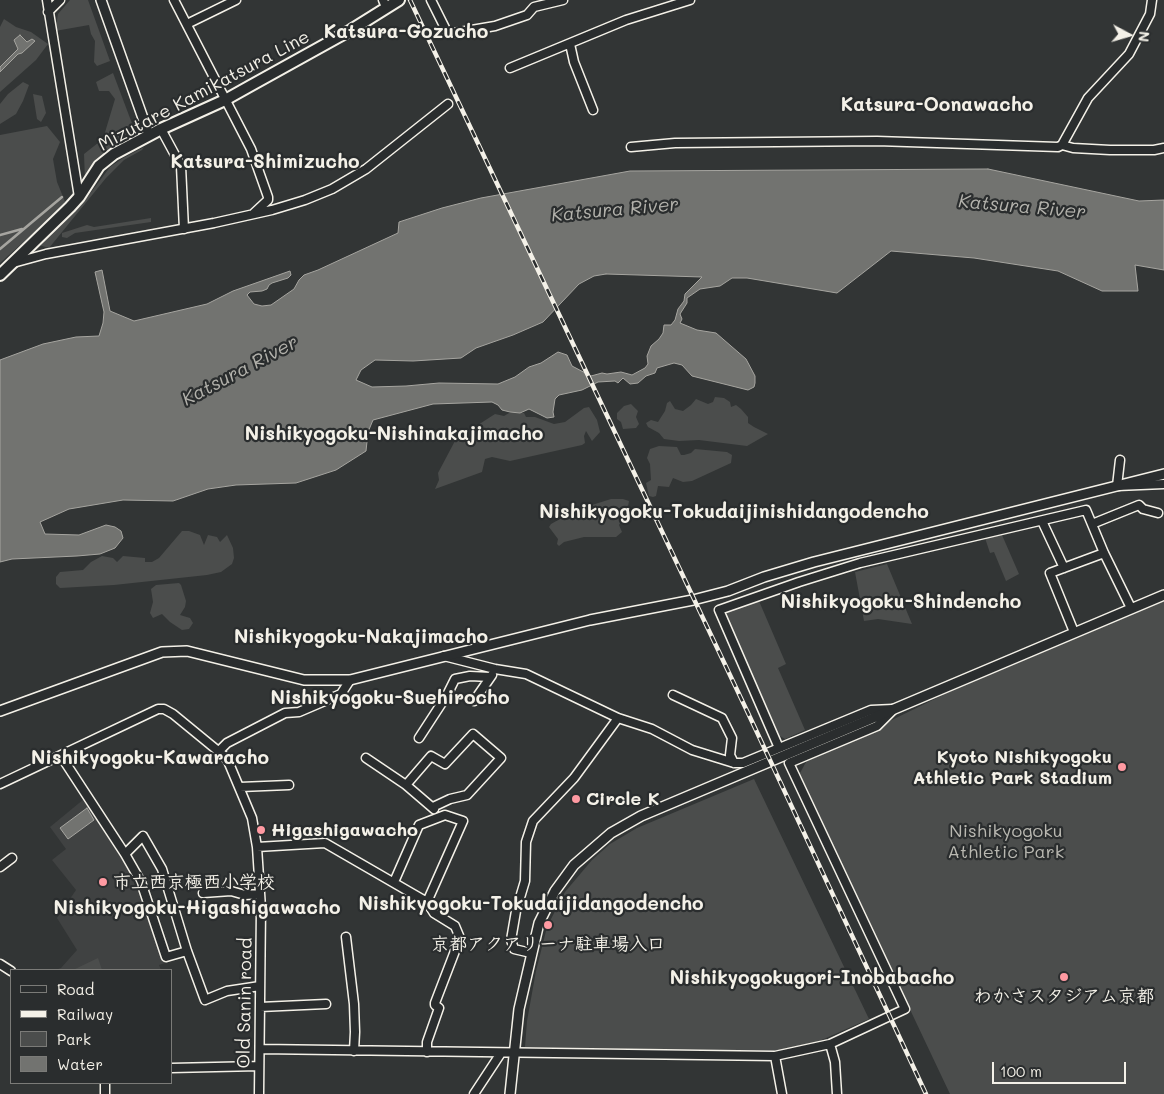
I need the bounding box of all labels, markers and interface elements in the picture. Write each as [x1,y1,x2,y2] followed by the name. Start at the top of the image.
[1104,10,1154,60] north arrow
[324,21,488,43] district label: Katsura-Gozucho
[95,26,313,156] street label: Mizutare Kamikatsura Line
[1134,30,1154,43] text: N
[841,94,1033,116] district label: Katsura-Oonawacho
[170,151,360,173] district label: Katsura-Shimizucho
[957,190,1087,224] water label: Katsura River
[550,193,680,227] water label: Katsura River
[178,331,302,411] water label: Katsura River
[245,423,543,445] district label: Nishikyogoku-Nishinakajimacho
[539,501,929,523] district label: Nishikyogoku-Tokudaijinishidangodencho
[781,591,1021,613] district label: Nishikyogoku-Shindencho
[234,626,488,648] district label: Nishikyogoku-Nakajimacho
[271,687,509,709] district label: Nishikyogoku-Suehirocho
[913,746,1112,789] place label: Kyoto Nishikyogoku Athletic Park Stadium
[31,747,269,769] district label: Nishikyogoku-Kawaracho
[1116,761,1128,773] marker: Kyoto Nishikyogoku Athletic Park Stadium
[586,788,659,810] place label: Circle K
[570,793,582,805] marker: Circle K
[271,819,418,841] place label: Higashigawacho
[948,820,1064,862] park label: Nishikyogoku Athletic Park
[255,824,267,836] marker: Higashigawacho
[113,871,275,893] place label: 市立西京極西小学校
[97,876,109,888] marker: 市立西京極西小学校
[358,893,704,915] district label: Nishikyogoku-Tokudaijidangodencho
[54,897,340,919] district label: Nishikyogoku-Higashigawacho
[542,919,554,931] marker: 京都アクアリーナ駐車場入口
[431,933,665,955] place label: 京都アクアリーナ駐車場入口
[233,937,257,1069] street label: Old Sanin road
[670,967,954,989] district label: Nishikyogokugori-Inobabacho
[10,969,172,1084] legend
[1058,971,1070,983] marker: わかさスタジアム京都
[57,979,94,999] text: Road
[974,985,1154,1007] place label: わかさスタジアム京都
[57,1004,113,1024] text: Railway
[57,1029,91,1049] text: Park
[994,1052,1128,1084] scale bar
[57,1054,103,1074] text: Water
[1000,1061,1042,1081] text: 100 m

